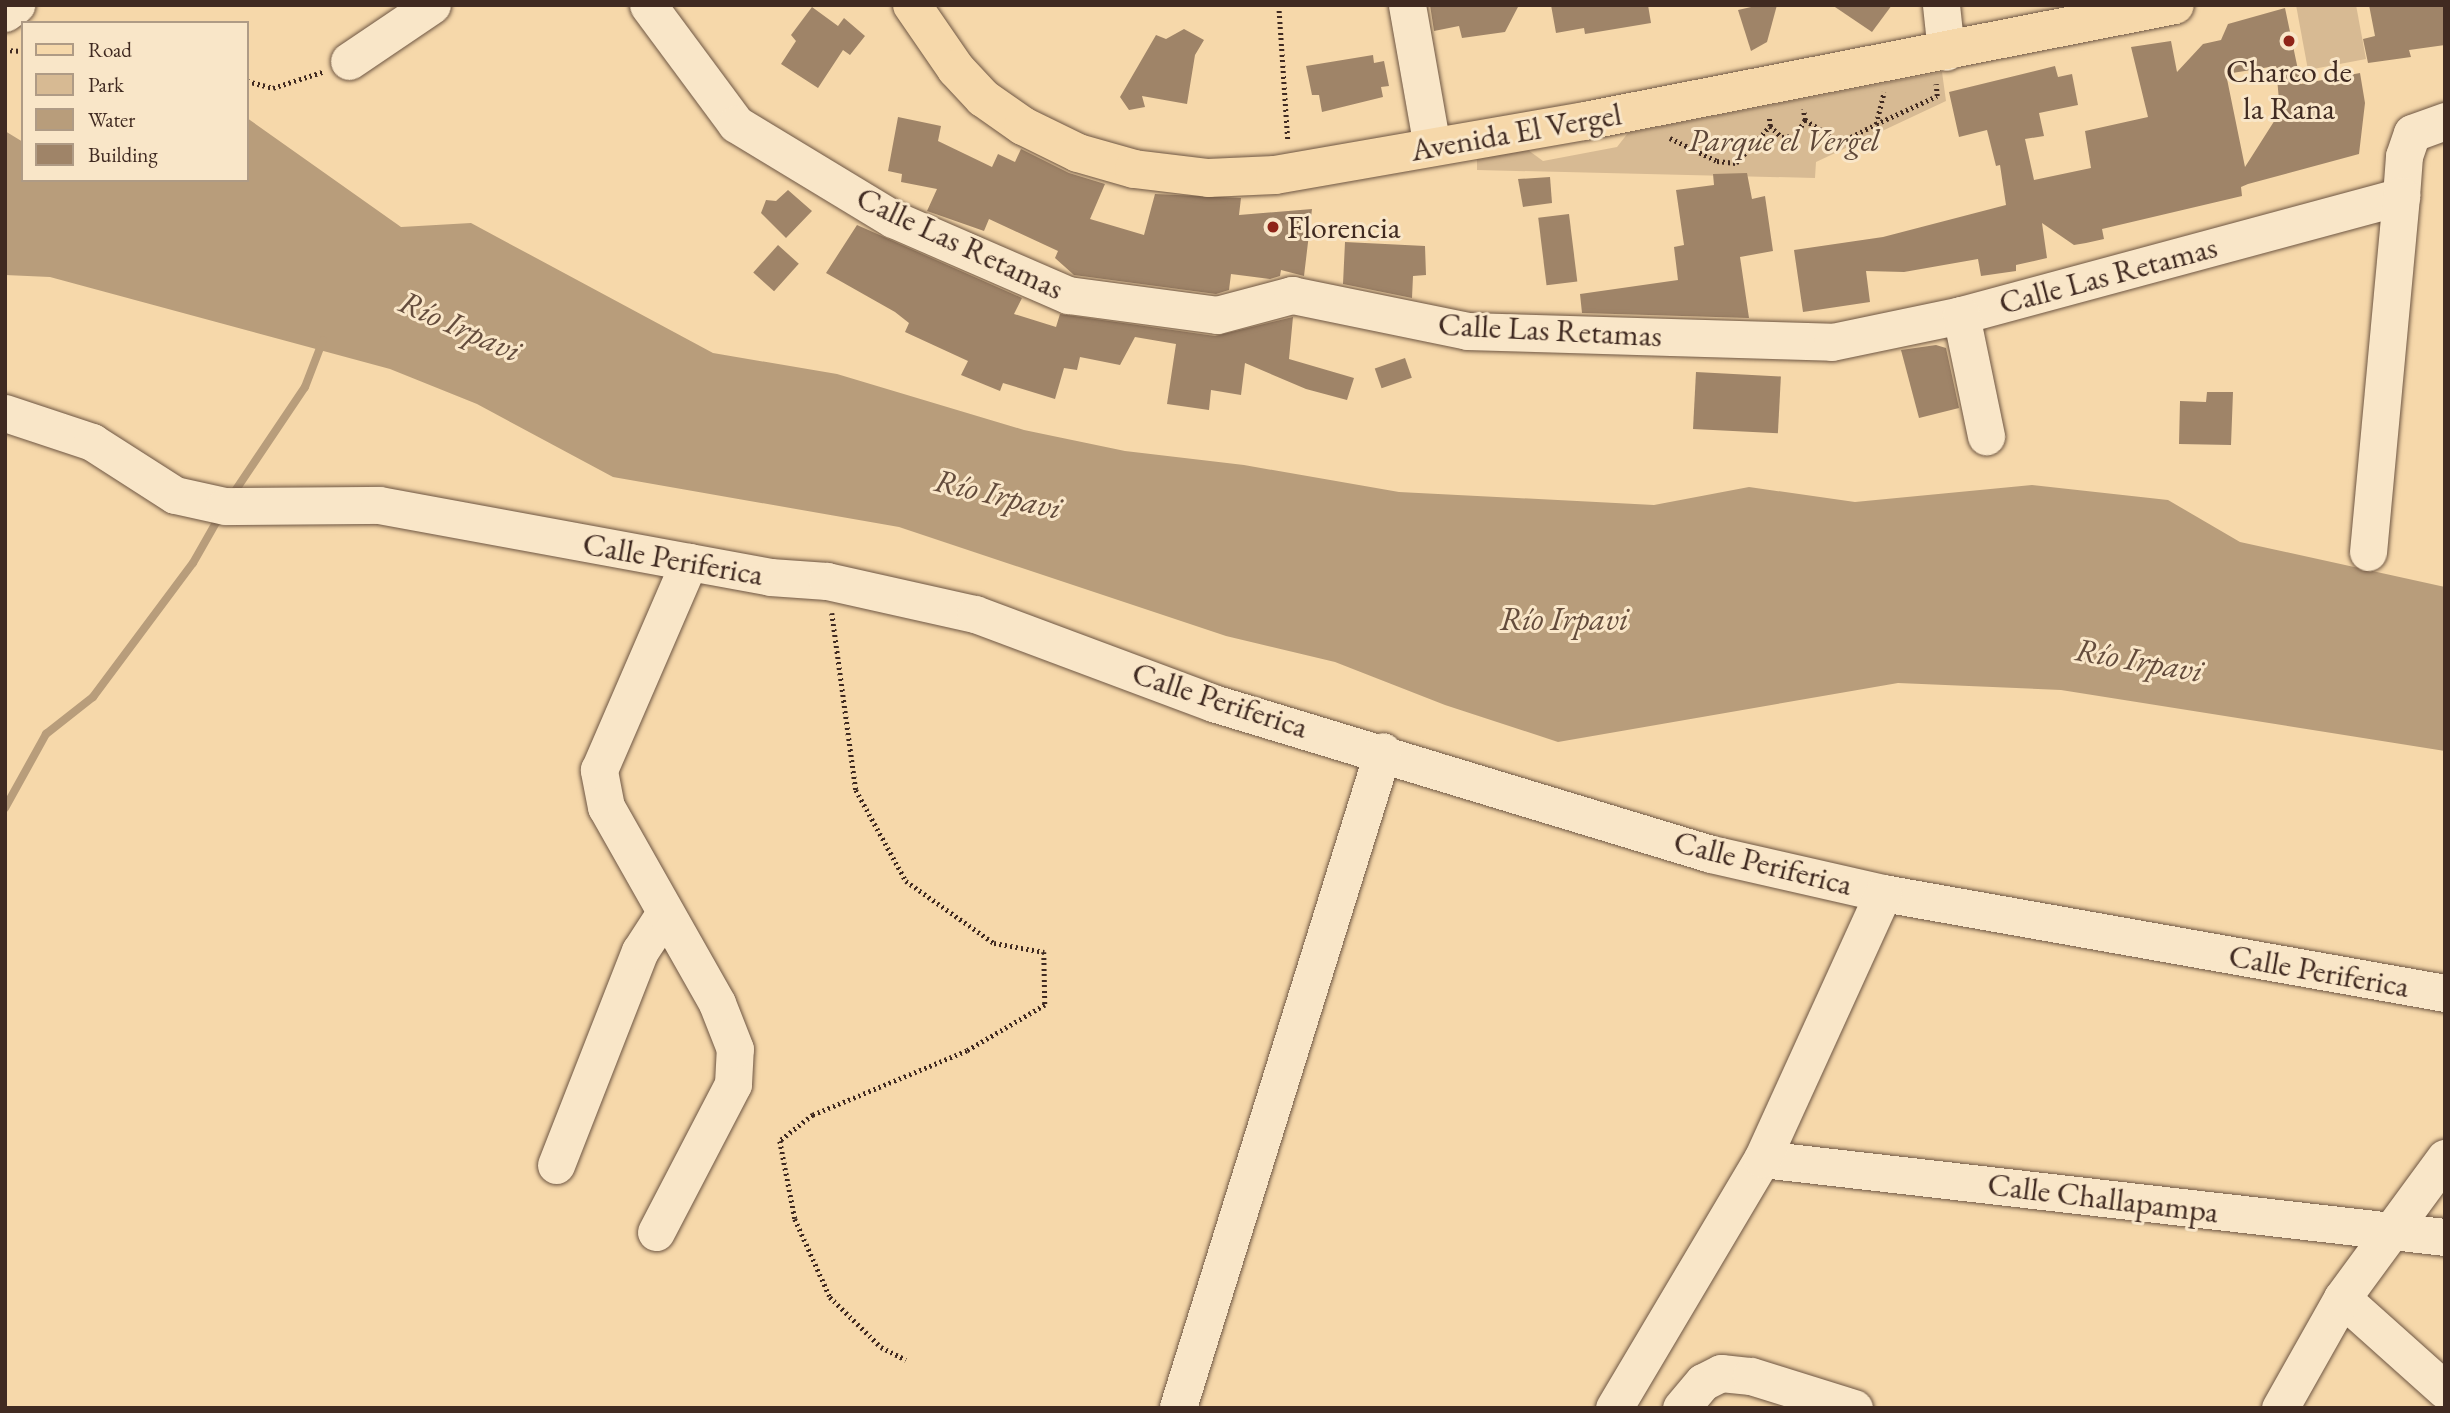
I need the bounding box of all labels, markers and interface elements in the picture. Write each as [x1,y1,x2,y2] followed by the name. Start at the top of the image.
[21,21,248,182] legend
[2281,33,2297,49] marker: Charco de la Rana
[88,36,132,63] text: Road
[2226,53,2352,128] place label: Charco de la Rana
[88,71,124,98] text: Park
[1408,95,1624,169] street label: Avenida El Vergel
[88,106,135,133] text: Water
[1688,121,1880,159] park label: Parque el Vergel
[88,141,158,168] text: Building
[850,178,1070,308] street label: Calle Las Retamas
[1287,208,1401,246] place label: Florencia
[1265,219,1281,235] marker: Florencia
[1995,227,2221,323] street label: Calle Las Retamas
[393,282,527,370] water label: Río Irpavi
[1437,305,1663,355] street label: Calle Las Retamas
[931,460,1065,528] water label: Río Irpavi
[580,524,766,594] street label: Calle Periferica
[1499,599,1629,639] water label: Río Irpavi
[2072,629,2206,691] water label: Río Irpavi
[1127,654,1313,746] street label: Calle Periferica
[1670,822,1856,904] street label: Calle Periferica
[2226,936,2412,1006] street label: Calle Periferica
[1985,1165,2221,1231] street label: Calle Challapampa

